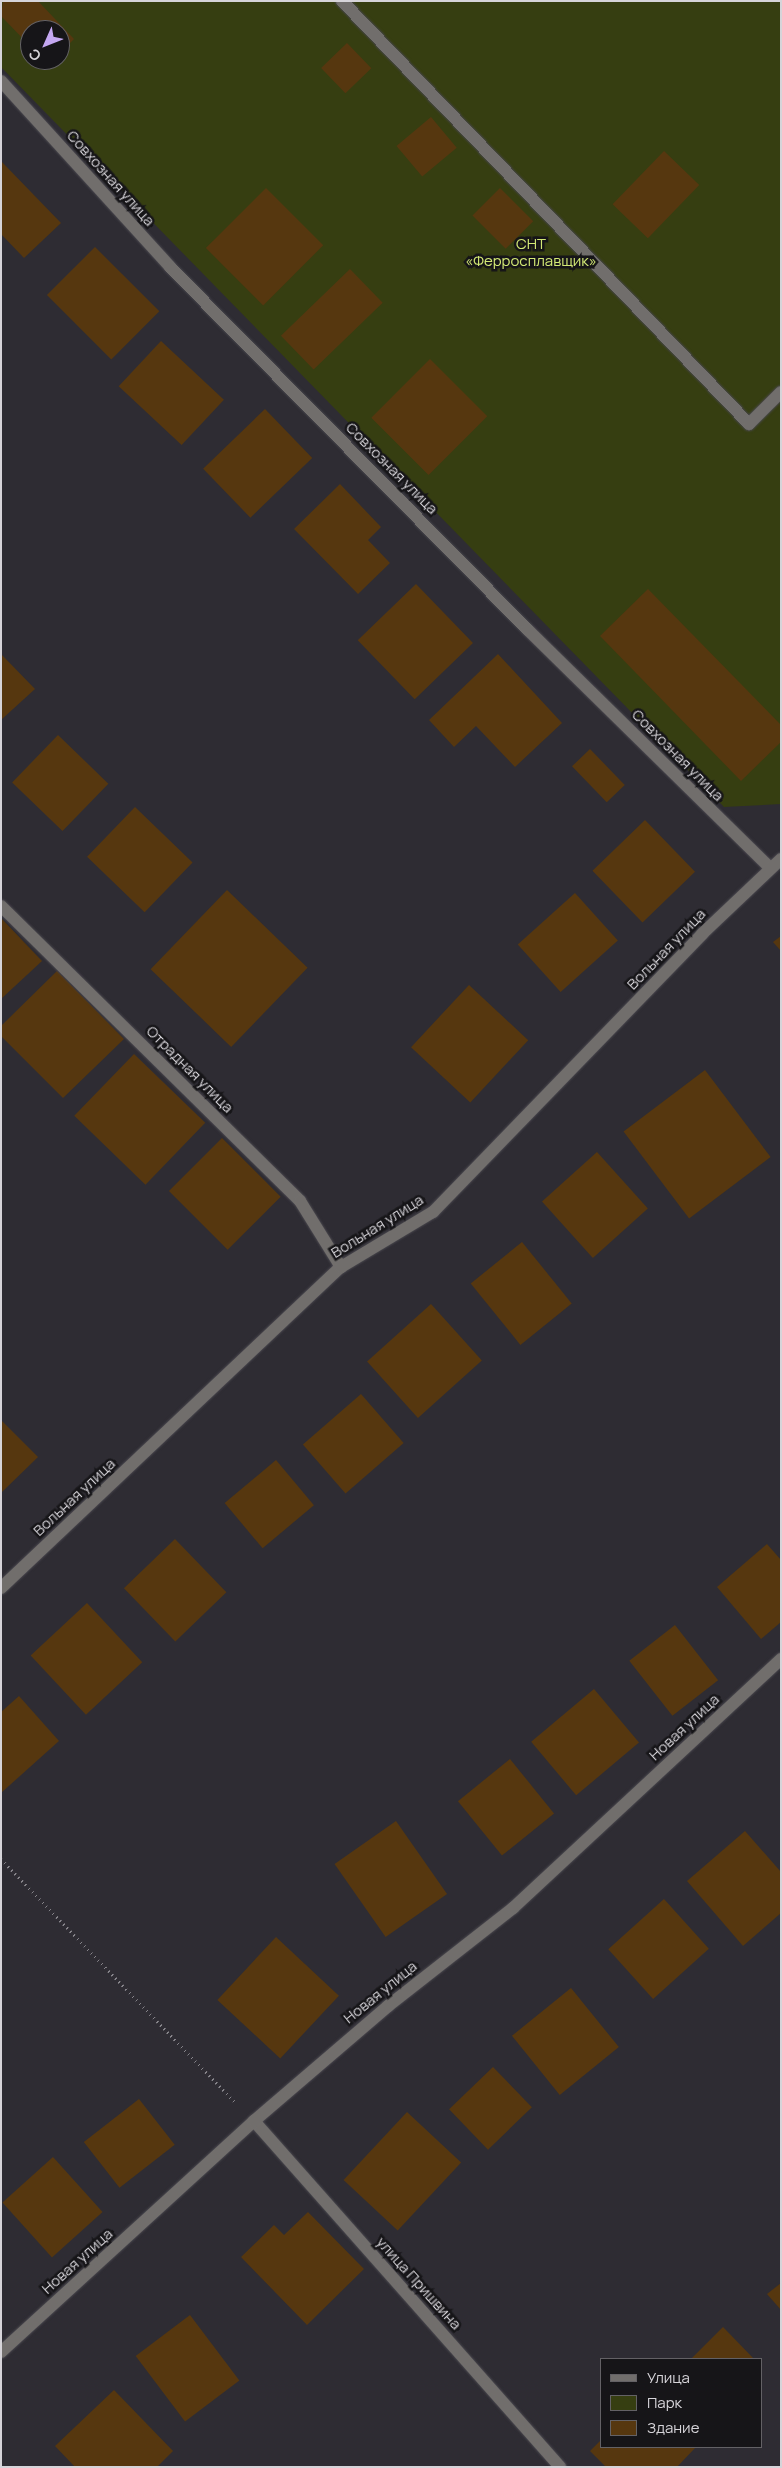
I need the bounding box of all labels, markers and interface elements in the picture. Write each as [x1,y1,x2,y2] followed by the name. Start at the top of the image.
[20,20,70,70] north arrow
[24,45,45,65] text: С
[63,126,159,230] street label: Совхозная улица
[465,234,597,269] park label: СНТ «Ферросплавщик»
[342,418,442,518] street label: Совхозная улица
[628,705,728,805] street label: Совхозная улица
[623,905,709,993] street label: Вольная улица
[143,1022,237,1116] street label: Отрадная улица
[328,1190,426,1262] street label: Вольная улица
[29,1454,119,1540] street label: Вольная улица
[645,1690,723,1764] street label: Новая улица
[340,1957,420,2027] street label: Новая улица
[38,2224,116,2298] street label: Новая улица
[373,2233,465,2333] street label: улица Пришвина
[600,2358,762,2448] legend
[647,2367,690,2388] text: Улица
[647,2392,682,2413] text: Парк
[647,2417,699,2438] text: Здание

